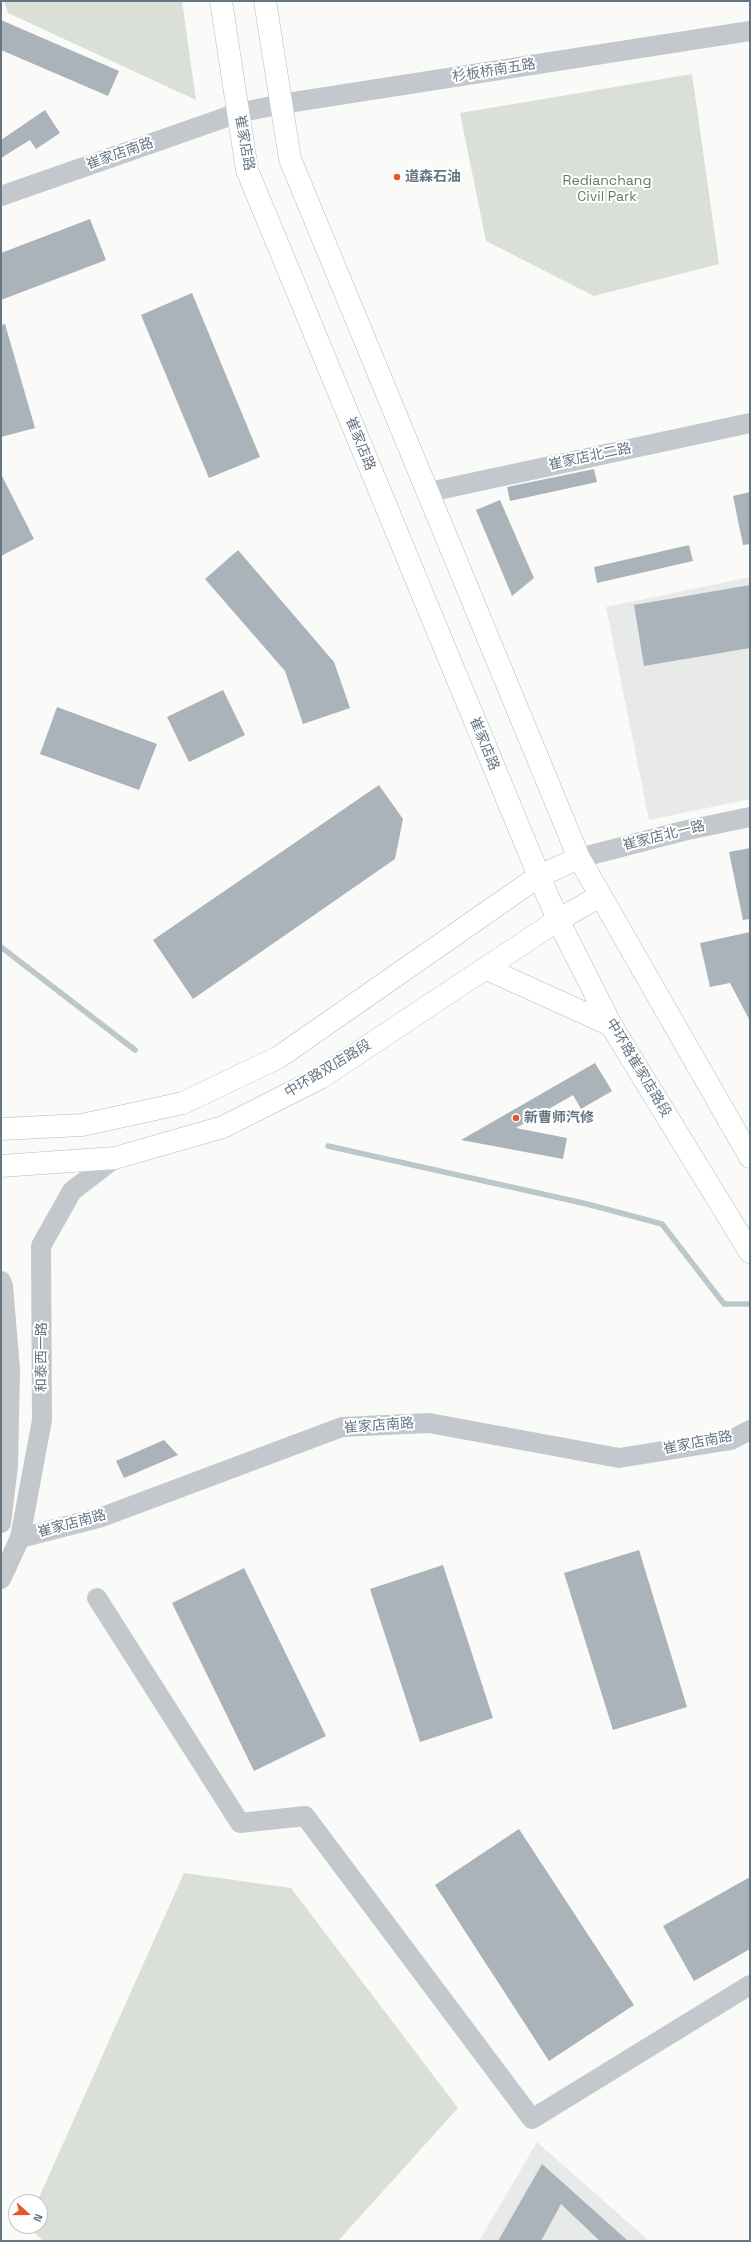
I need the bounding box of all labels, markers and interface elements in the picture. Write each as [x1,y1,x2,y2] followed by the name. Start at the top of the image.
[451,56,537,86] street label: 杉板桥南五路
[231,114,257,172] street label: 崔家店路
[84,135,156,173] street label: 崔家店南路
[405,169,461,185] place label: 道森石油
[392,172,402,182] marker: 道森石油
[563,173,651,206] park label: Redianchang Civil Park
[342,415,378,473] street label: 崔家店路
[547,440,633,474] street label: 崔家店北二路
[466,715,502,773] street label: 崔家店路
[621,818,707,854] street label: 崔家店北一路
[602,1016,674,1120] street label: 中环路崔家店路段
[282,1037,374,1101] street label: 中环路双店路段
[524,1110,594,1126] place label: 新曹师汽修
[511,1113,521,1123] marker: 新曹师汽修
[34,1322,50,1392] street label: 和泰西一路
[343,1415,415,1437] street label: 崔家店南路
[662,1428,734,1458] street label: 崔家店南路
[36,1507,108,1541] street label: 崔家店南路
[8,2194,48,2234] north arrow
[30,2212,46,2224] text: N

